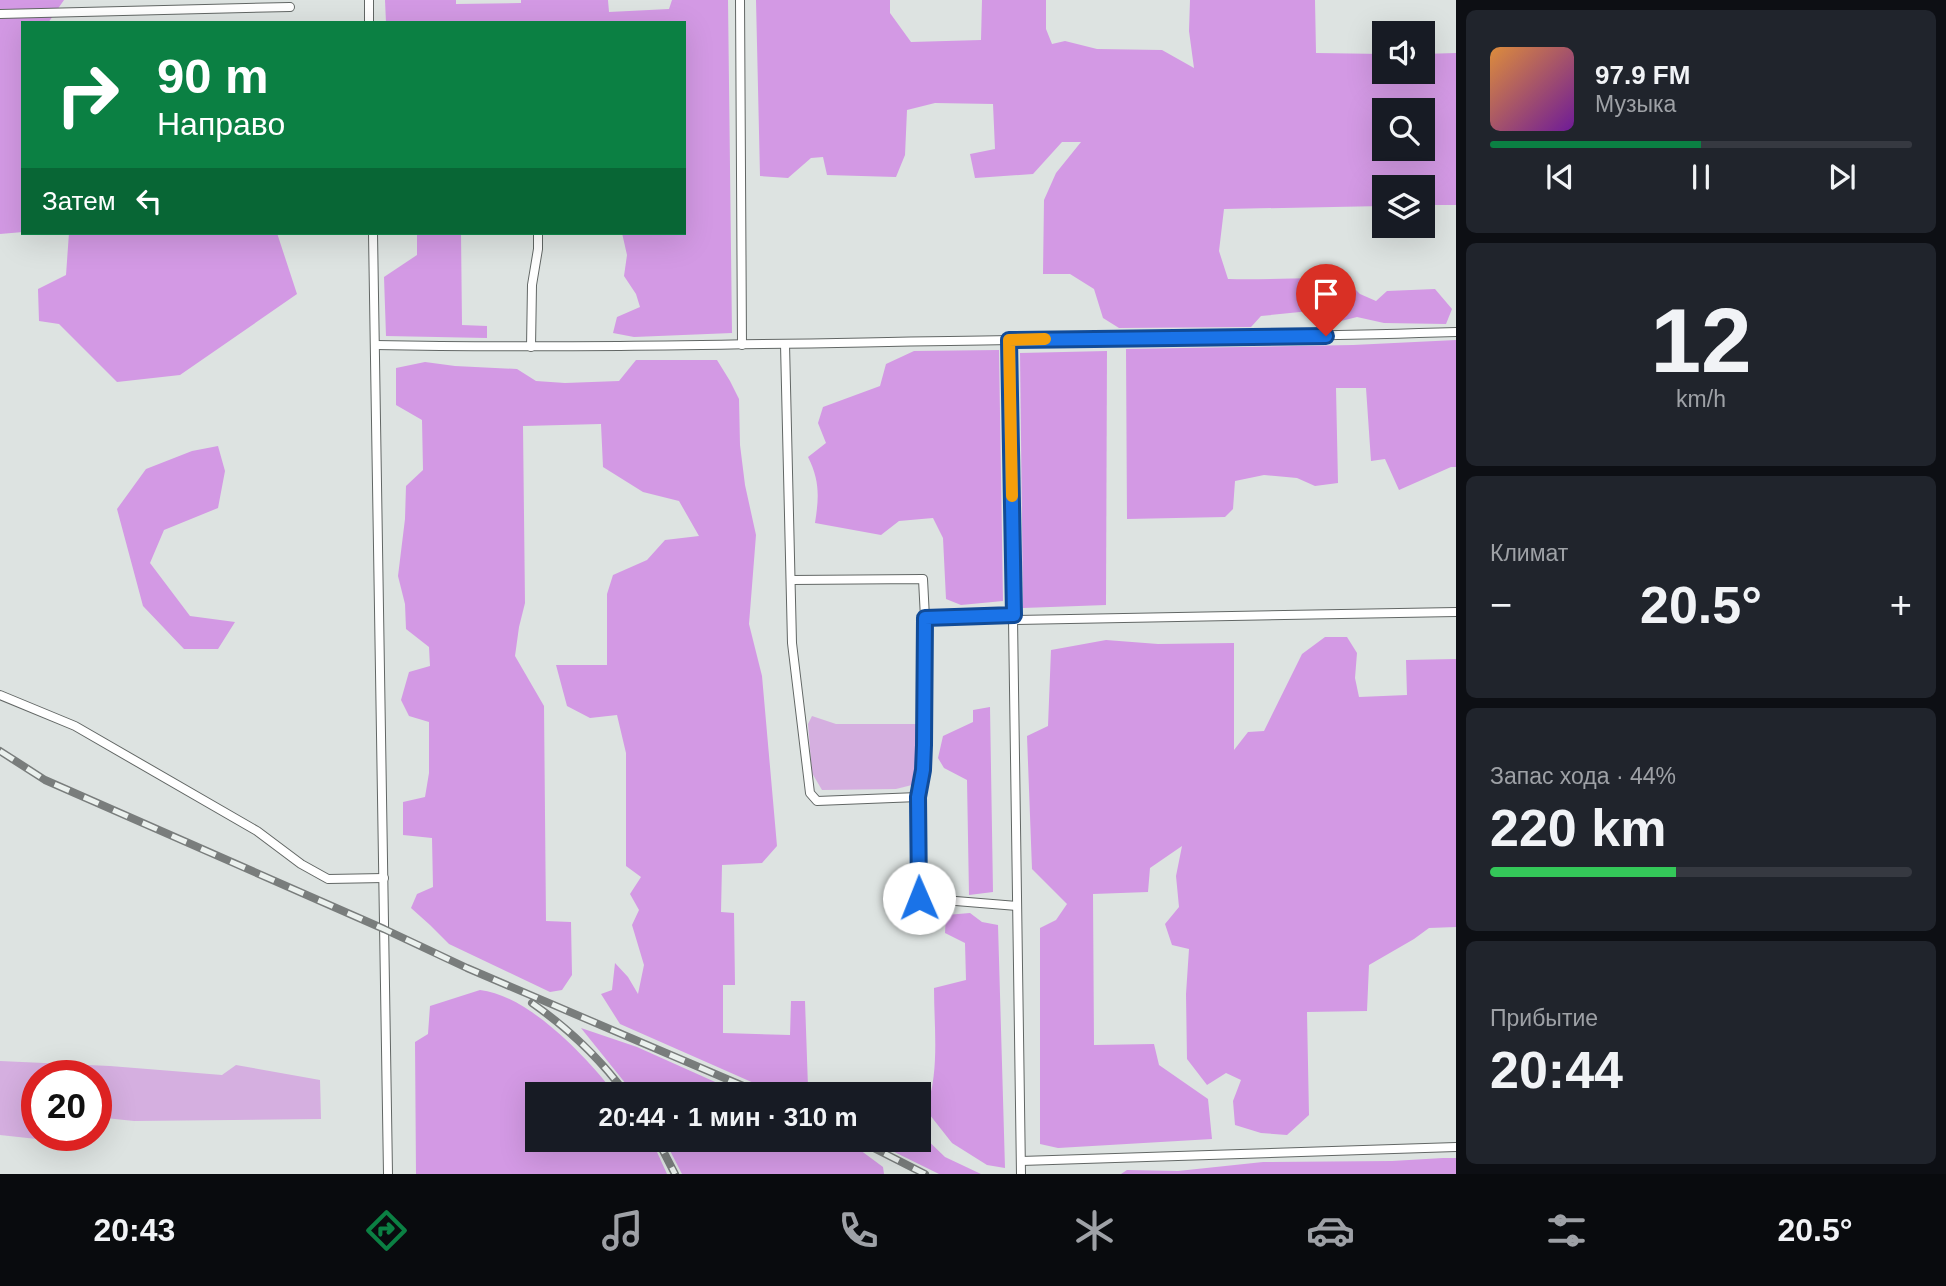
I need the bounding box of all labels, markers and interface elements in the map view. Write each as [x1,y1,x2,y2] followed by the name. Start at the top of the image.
[1372,21,1435,238] map controls
[1372,21,1435,84] button: sound
[42,49,133,140] icon: right
[157,49,269,103] text: 90 m
[1595,60,1690,90] text: 97.9 FM
[1595,91,1676,117] text: Музыка
[1372,98,1435,161] button: search
[157,106,285,142] text: Направо
[1541,158,1579,196] icon: previous
[1682,158,1720,196] icon: pause
[1823,158,1861,196] icon: next
[1372,175,1435,238] button: layers
[130,182,168,220] icon: left
[42,186,116,216] text: Затем
[1296,264,1356,336] pin
[1307,275,1345,313] icon: arrive
[1650,290,1752,391] text: 12
[1676,386,1726,412] text: km/h
[1490,540,1568,566] text: Климат
[1640,576,1762,634] text: 20.5°
[1490,584,1512,626] text: −
[1890,584,1912,626] text: +
[1490,763,1676,789] text: Запас хода · 44%
[1490,799,1666,857] text: 220 km
[882,861,956,935] position arrow
[1490,1005,1598,1031] text: Прибытие
[1490,1041,1623,1099] text: 20:44
[21,1060,112,1151] speed limit sign: 20
[598,1102,858,1132] text: 20:44 · 1 мин · 310 m
[362,1206,411,1255] icon: directions
[598,1206,647,1255] icon: music
[834,1206,883,1255] icon: phone
[1070,1206,1119,1255] icon: climate
[1306,1206,1355,1255] icon: car
[1542,1206,1591,1255] icon: filters
[93,1212,175,1248] text: 20:43
[1777,1212,1852,1248] text: 20.5°

